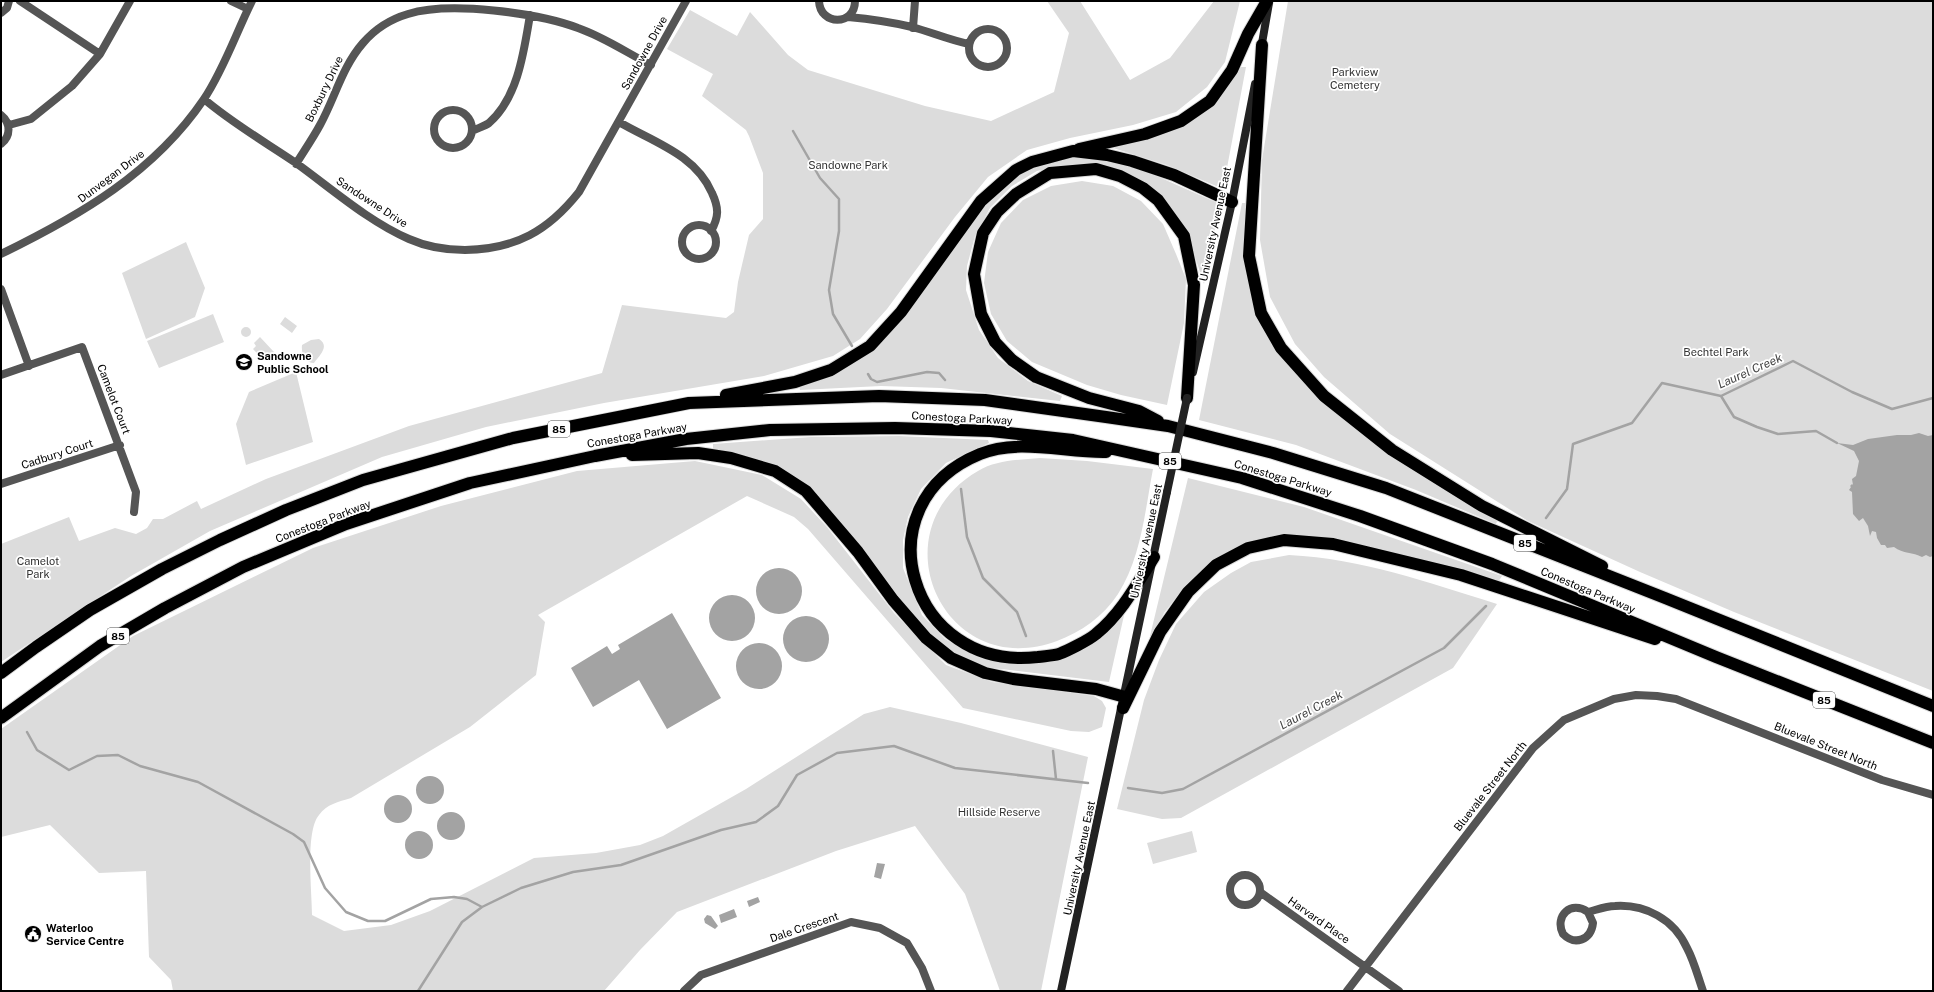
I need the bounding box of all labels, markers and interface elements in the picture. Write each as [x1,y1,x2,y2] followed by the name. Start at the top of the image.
[619,14,669,92] street label: Sandowne Drive
[303,54,345,124] street label: Boxbury Drive
[1330,66,1380,91] park label: Parkview Cemetery
[75,147,147,205] street label: Dunvegan Drive
[808,159,888,171] park label: Sandowne Park
[1197,166,1233,282] street label: University Avenue East
[334,174,410,230] street label: Sandowne Drive
[1683,346,1749,358] park label: Bechtel Park
[257,350,329,375] place label: Sandowne Public School
[1716,350,1785,391] water label: Laurel Creek
[234,352,254,372] school or university icon: Sandowne Public School
[95,362,133,436] street label: Camelot Court
[911,409,1013,427] street label: Conestoga Parkway
[586,420,688,450] street label: Conestoga Parkway
[548,421,570,437] road number: 85
[20,437,94,471] street label: Cadbury Court
[1159,453,1181,469] road number: 85
[1233,457,1333,499] street label: Conestoga Parkway
[1128,483,1164,599] street label: University Avenue East
[274,497,373,545] street label: Conestoga Parkway
[1514,535,1536,551] road number: 85
[17,555,59,580] park label: Camelot Park
[1539,565,1637,615] street label: Conestoga Parkway
[107,628,129,644] road number: 85
[1277,687,1345,732] water label: Laurel Creek
[1813,692,1835,708] road number: 85
[1773,720,1879,772] street label: Bluevale Street North
[1451,739,1529,833] street label: Bluevale Street North
[1061,800,1097,916] street label: University Avenue East
[958,806,1040,818] park label: Hillside Reserve
[1286,894,1352,946] street label: Harvard Place
[768,910,840,944] street label: Dale Crescent
[46,922,124,947] place label: Waterloo Service Centre
[23,924,43,944] public building icon: Waterloo Service Centre

